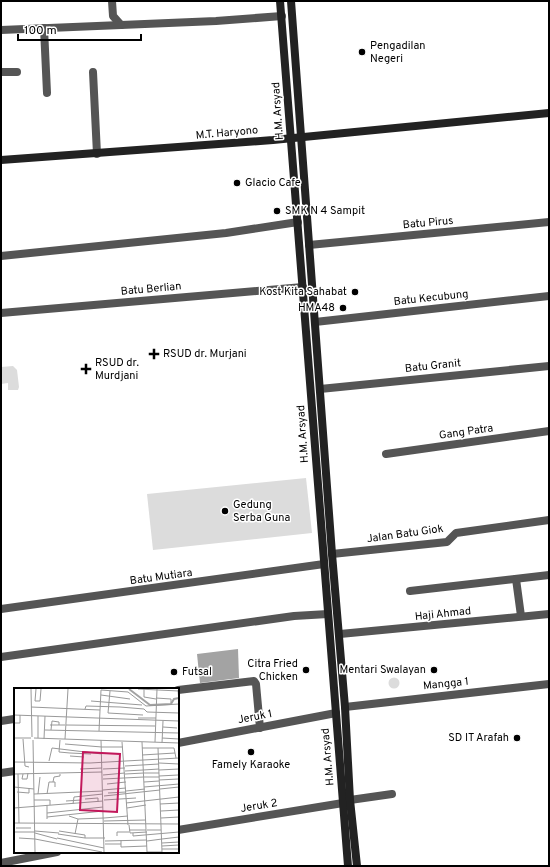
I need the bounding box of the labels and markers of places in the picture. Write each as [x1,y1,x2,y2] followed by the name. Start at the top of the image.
[370,39,426,66] place label: Pengadilan Negeri
[357,47,367,57] marker: Pengadilan Negeri
[245,176,301,190] place label: Glacio Cafe
[232,178,242,188] marker: Glacio Cafe
[285,204,365,218] place label: SMK N 4 Sampit
[272,206,282,216] marker: SMK N 4 Sampit
[259,285,347,299] place label: Kost Kita Sahabat
[350,287,360,297] marker: Kost Kita Sahabat
[298,301,335,315] place label: HMA48
[338,303,348,313] marker: HMA48
[163,347,247,361] place label: RSUD dr. Murjani
[148,348,160,360] marker: RSUD dr. Murjani
[95,356,139,383] place label: RSUD dr. Murdjani
[80,363,92,375] marker: RSUD dr. Murdjani
[233,498,290,525] place label: Gedung Serba Guna
[220,506,230,516] marker: Gedung Serba Guna
[247,657,298,684] place label: Citra Fried Chicken
[339,663,426,677] place label: Mentari Swalayan
[182,665,212,679] place label: Futsal
[301,665,311,675] marker: Citra Fried Chicken
[429,665,439,675] marker: Mentari Swalayan
[169,667,179,677] marker: Futsal
[448,731,509,745] place label: SD IT Arafah
[512,733,522,743] marker: SD IT Arafah
[246,747,256,757] marker: Famely Karaoke
[212,758,290,772] place label: Famely Karaoke

